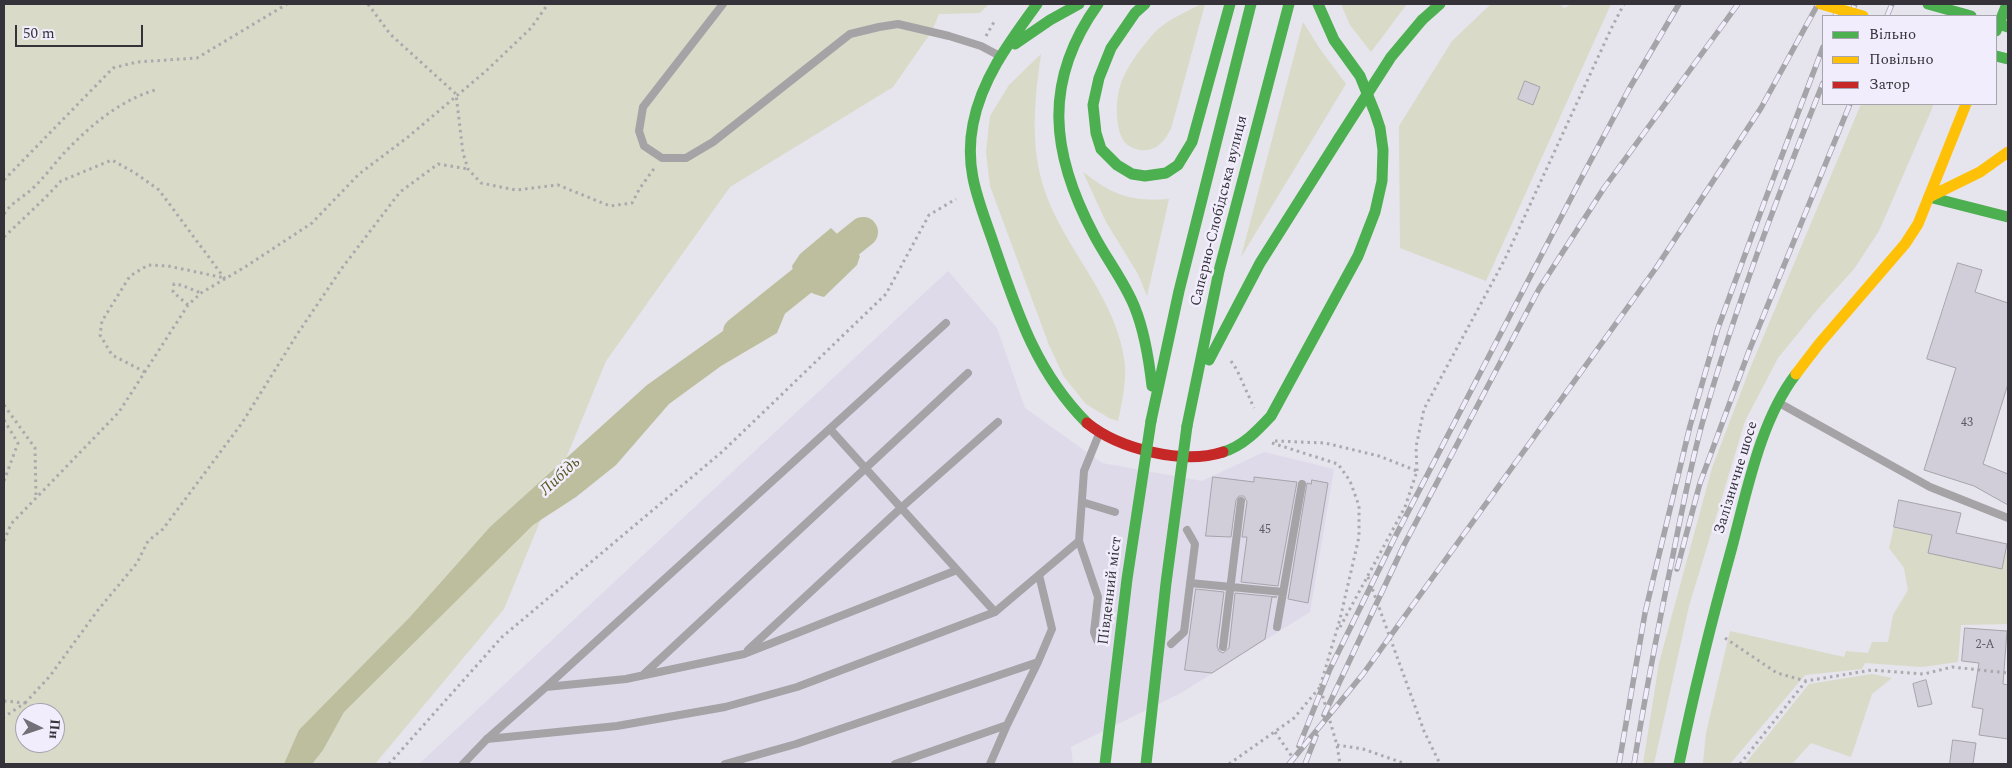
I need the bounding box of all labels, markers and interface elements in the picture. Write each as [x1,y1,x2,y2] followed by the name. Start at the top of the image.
[18,15,145,47] scale bar
[1822,15,1997,105] legend
[23,22,55,45] text: 50 m
[1869,23,1916,46] text: Вільно
[1869,48,1934,71] text: Повільно
[1869,73,1910,96] text: Затор
[1188,114,1252,308] street label: Саперно-Слобідська вулиця
[1961,417,1973,431] house number: 43
[1711,419,1763,537] street label: Залізничне шосе
[537,454,585,500] water label: Либідь
[1259,524,1271,538] house number: 45
[1095,536,1127,646] street label: Південний міст
[1975,639,1995,653] house number: 2-А
[15,703,65,753] north arrow
[43,718,66,740] text: Пн

